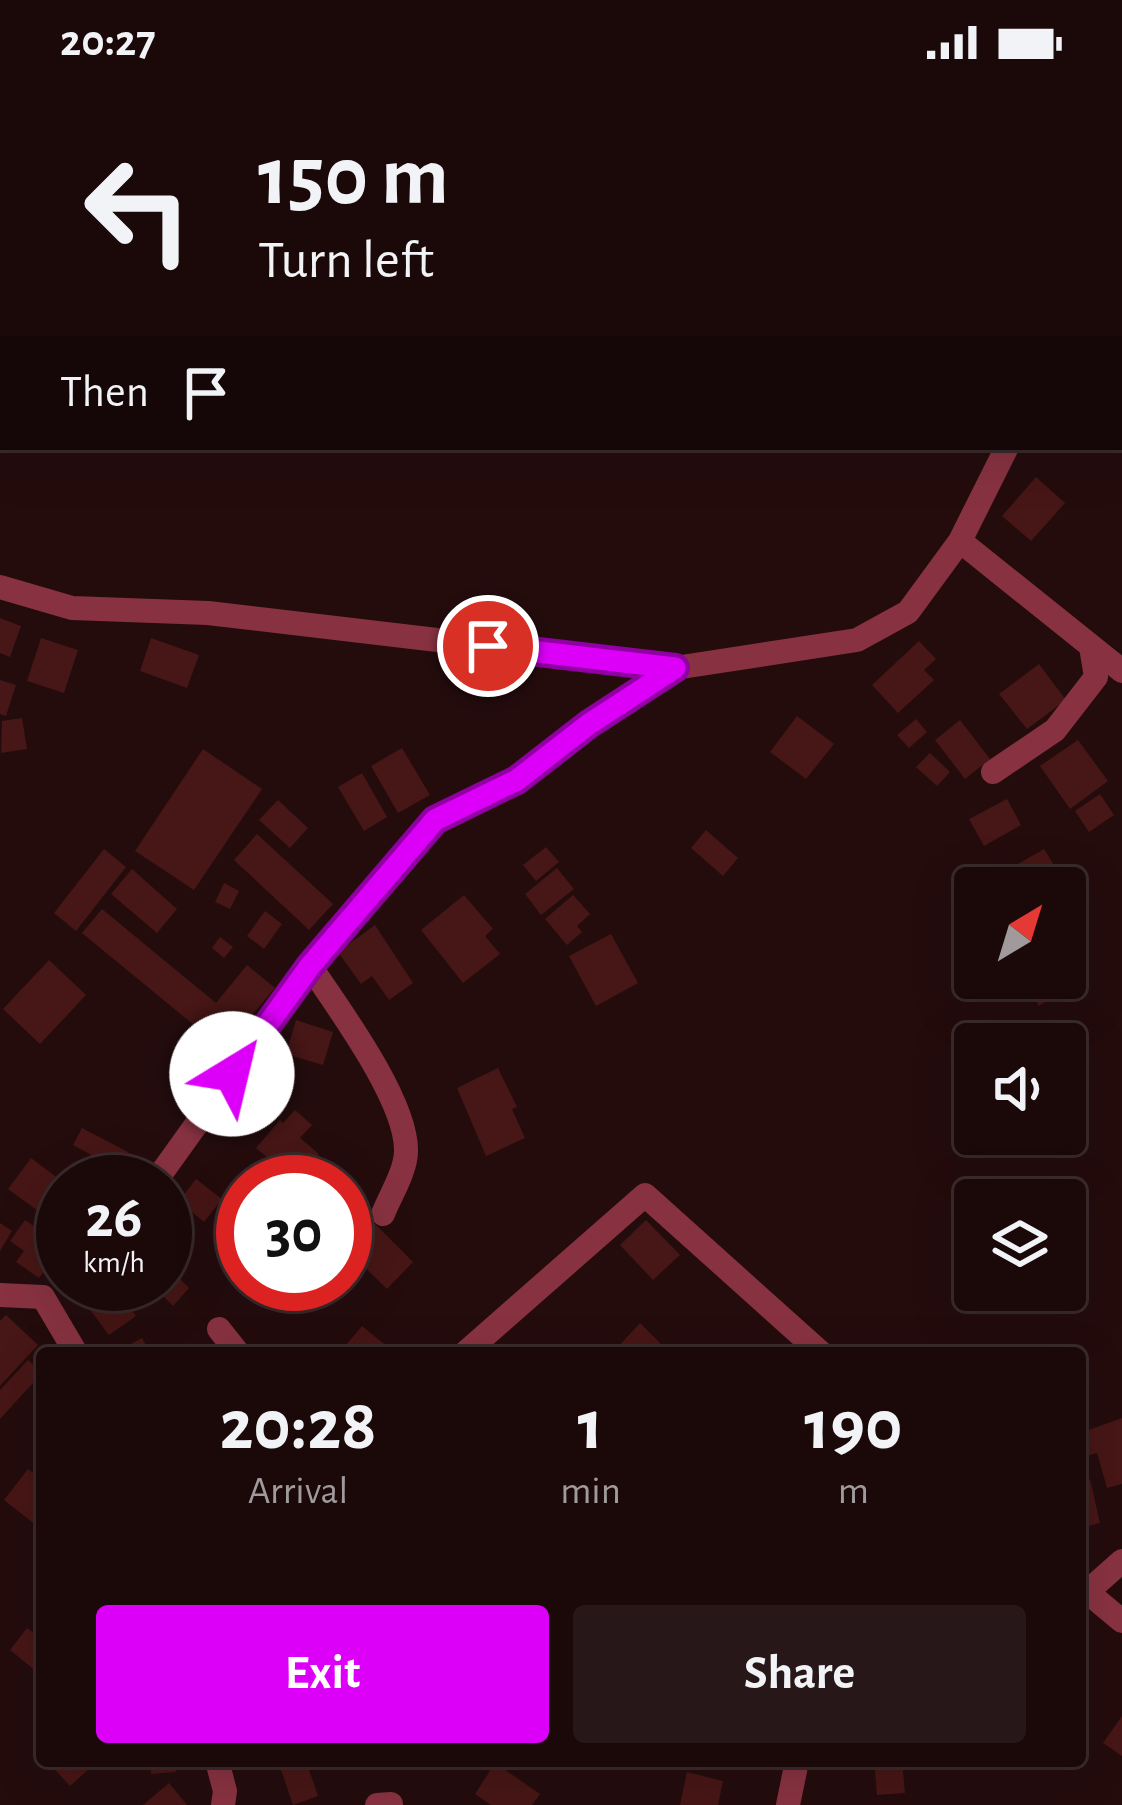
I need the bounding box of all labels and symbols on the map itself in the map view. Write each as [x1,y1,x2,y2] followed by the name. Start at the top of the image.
[437,595,539,697] pin
[954,867,1086,999] north arrow
[169,1011,295,1137] position arrow
[216,1155,372,1311] speed limit sign: 30

